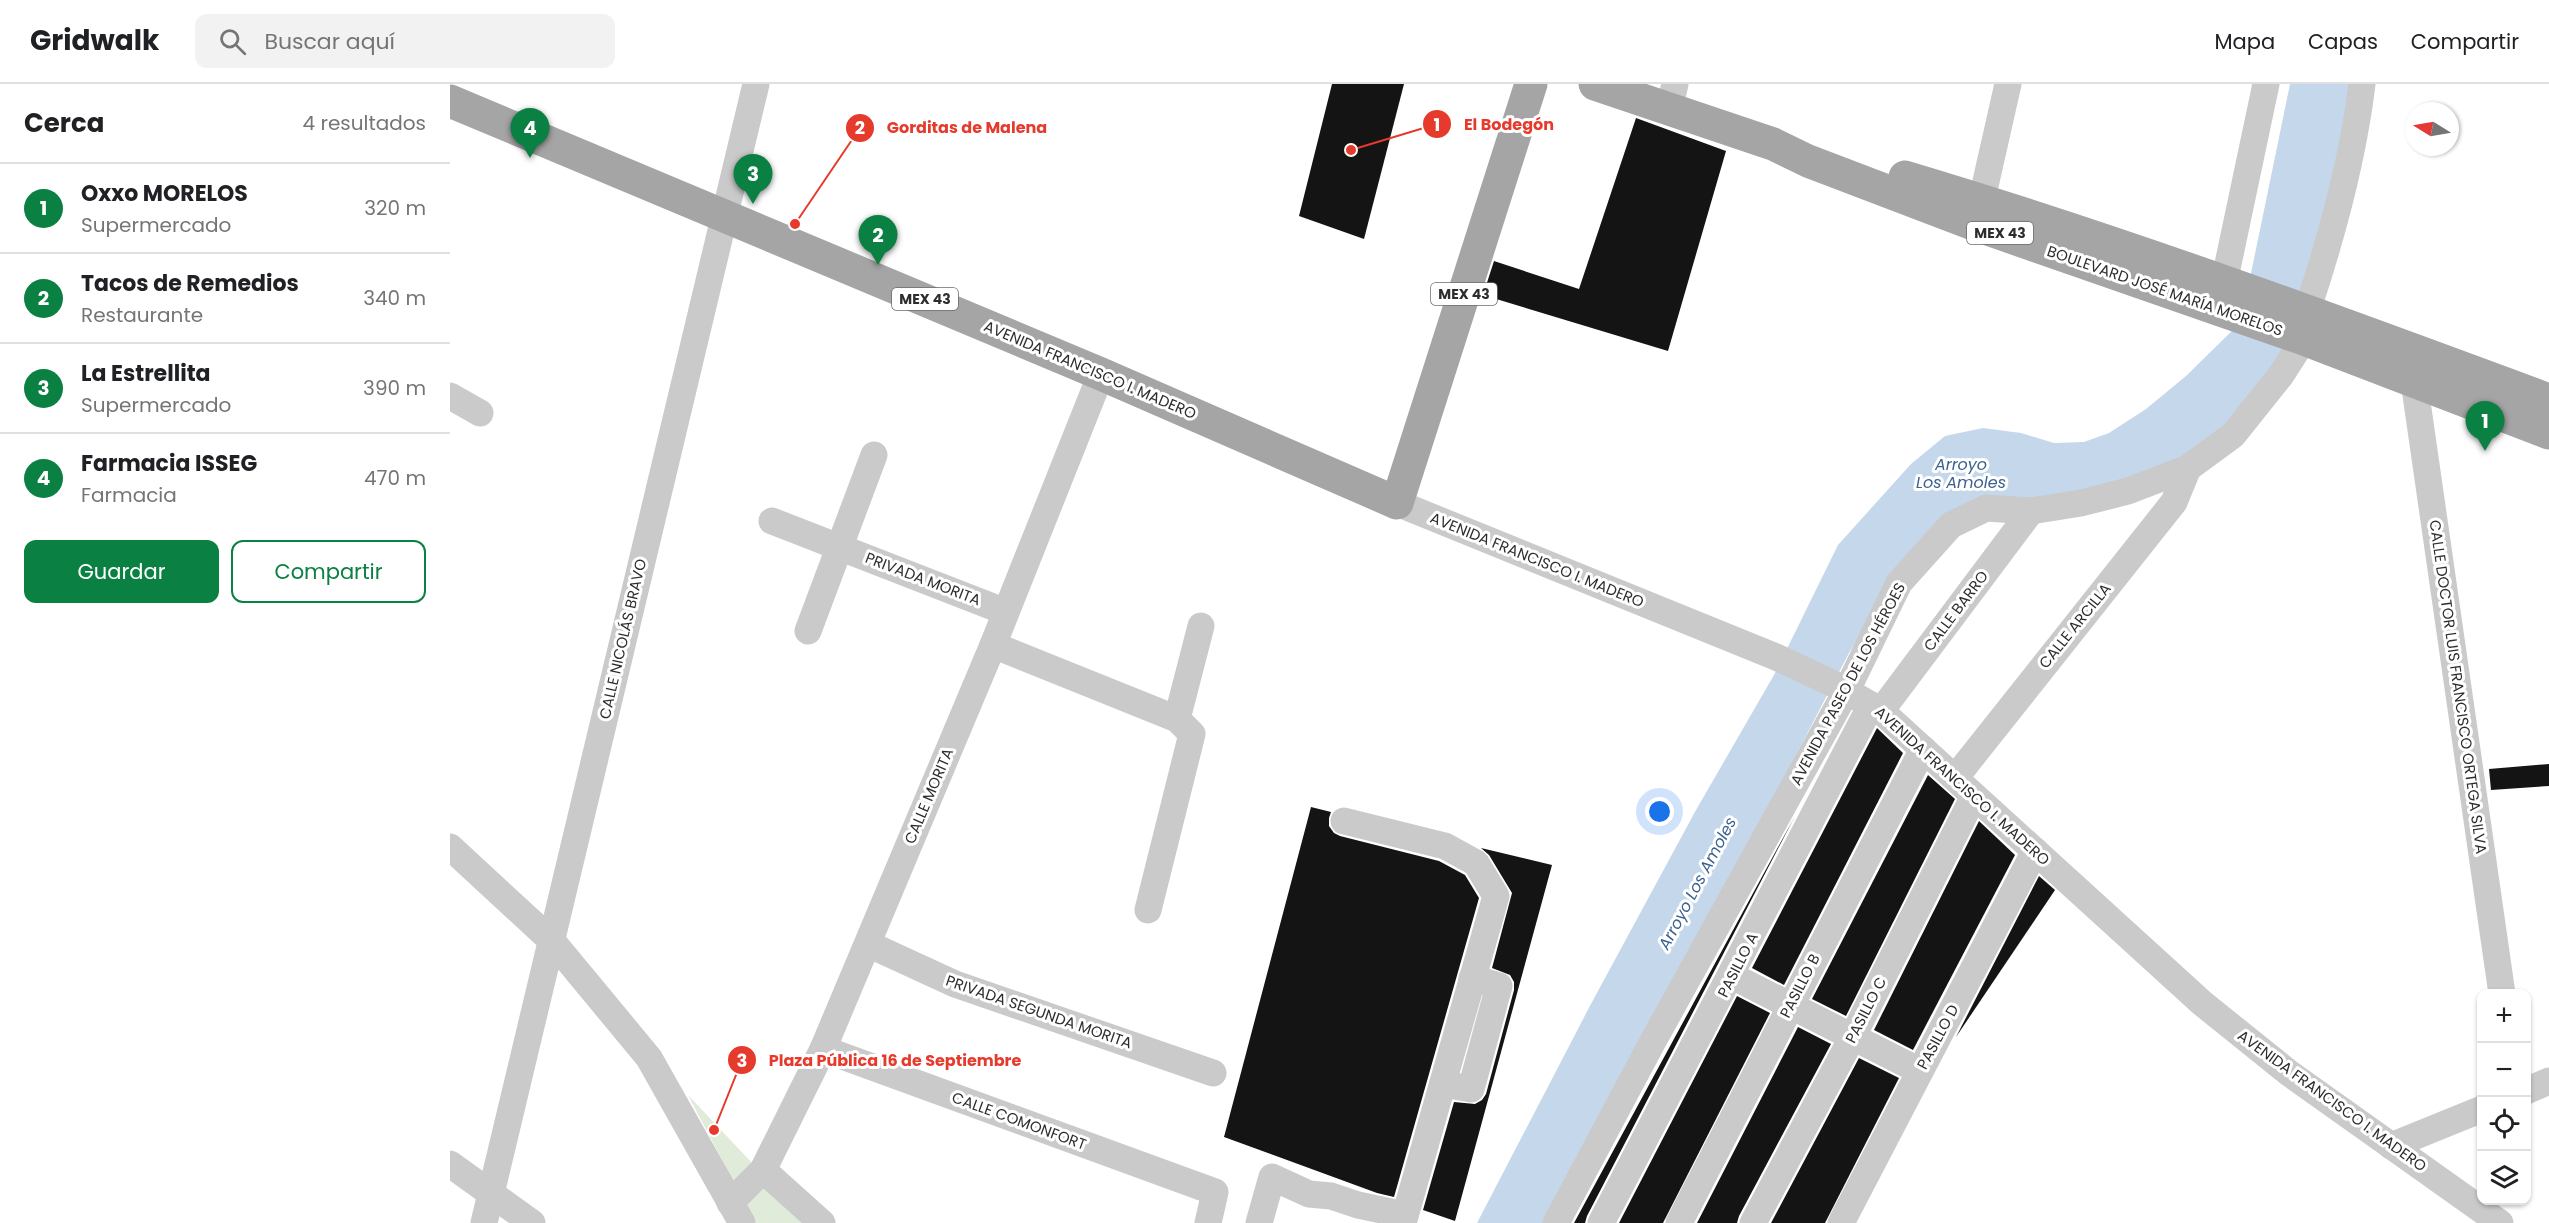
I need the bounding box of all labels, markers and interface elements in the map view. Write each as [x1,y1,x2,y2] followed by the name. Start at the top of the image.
[195,14,615,68] search box
[30,21,159,60] text: Gridwalk
[216,25,249,58] icon: search
[264,26,395,57] text: Buscar aquí
[2214,27,2275,56] text: Mapa
[2308,27,2378,56] text: Capas
[2411,27,2519,56] text: Compartir
[2405,102,2459,156] north arrow
[24,105,104,141] text: Cerca
[1422,107,1566,141] callout: El Bodegón
[303,109,426,137] text: 4 resultados
[510,109,550,158] pin: 4
[845,111,1059,145] callout: Gorditas de Malena
[1434,112,1440,137] text: 1
[1464,113,1554,136] text: El Bodegón
[855,115,865,140] text: 2
[887,116,1047,139] text: Gorditas de Malena
[734,154,772,204] pin: 3
[81,178,248,209] text: Oxxo MORELOS
[40,194,47,222] text: 1
[364,194,426,222] text: 320 m
[81,211,231,239] text: Supermercado
[858,216,898,265] pin: 2
[1967,222,2033,244] road number: MEX 43
[2044,240,2286,341] street label: BOULEVARD JOSÉ MARÍA MORELOS
[81,268,299,299] text: Tacos de Remedios
[1431,283,1497,305] road number: MEX 43
[38,284,49,312] text: 2
[363,284,426,312] text: 340 m
[892,288,958,310] road number: MEX 43
[81,301,203,329] text: Restaurante
[981,315,1200,424] street label: AVENIDA FRANCISCO I. MADERO
[81,358,211,389] text: La Estrellita
[37,374,50,402] text: 3
[363,374,426,402] text: 390 m
[81,391,231,419] text: Supermercado
[2466,402,2504,451] pin: 1
[81,448,257,479] text: Farmacia ISSEG
[1916,453,2006,494] water label: Arroyo Los Amoles
[37,464,50,492] text: 4
[364,464,426,492] text: 470 m
[81,481,177,509] text: Farmacia
[1427,507,1647,612] street label: AVENIDA FRANCISCO I. MADERO
[2425,519,2492,855] street label: CALLE DOCTOR LUIS FRANCISCO ORTEGA SILVA
[24,540,219,603] button: Guardar
[231,540,426,603] button: Compartir
[862,547,984,610] street label: PRIVADA MORITA
[594,557,651,721] street label: CALLE NICOLÁS BRAVO
[1918,566,1993,655] street label: CALLE BARRO
[1785,579,1910,789] street label: AVENIDA PASEO DE LOS HÉROES
[2034,579,2115,673] street label: CALLE ARCILLA
[1870,701,2055,870] street label: AVENIDA FRANCISCO I. MADERO
[899,745,958,847] street label: CALLE MORITA
[1645,797,1674,826] your location
[1652,813,1742,954] water label: Arroyo Los Amoles
[1712,929,1763,1001] street label: PASILLO A
[1774,950,1825,1021] street label: PASILLO B
[943,970,1135,1053] street label: PRIVADA SEGUNDA MORITA
[1840,973,1891,1046] street label: PASILLO C
[2477,989,2531,1205] map controls
[2477,989,2531,1043] button: +
[1912,1001,1963,1073] street label: PASILLO D
[2234,1025,2431,1176] street label: AVENIDA FRANCISCO I. MADERO
[727,1043,1033,1077] callout: Plaza Pública 16 de Septiembre
[2477,1043,2531,1097] button: −
[737,1048,747,1073] text: 3
[769,1049,1021,1072] text: Plaza Pública 16 de Septiembre
[949,1086,1089,1155] street label: CALLE COMONFORT
[2477,1097,2531,1151] button: locate
[2477,1151,2531,1205] button: layers

